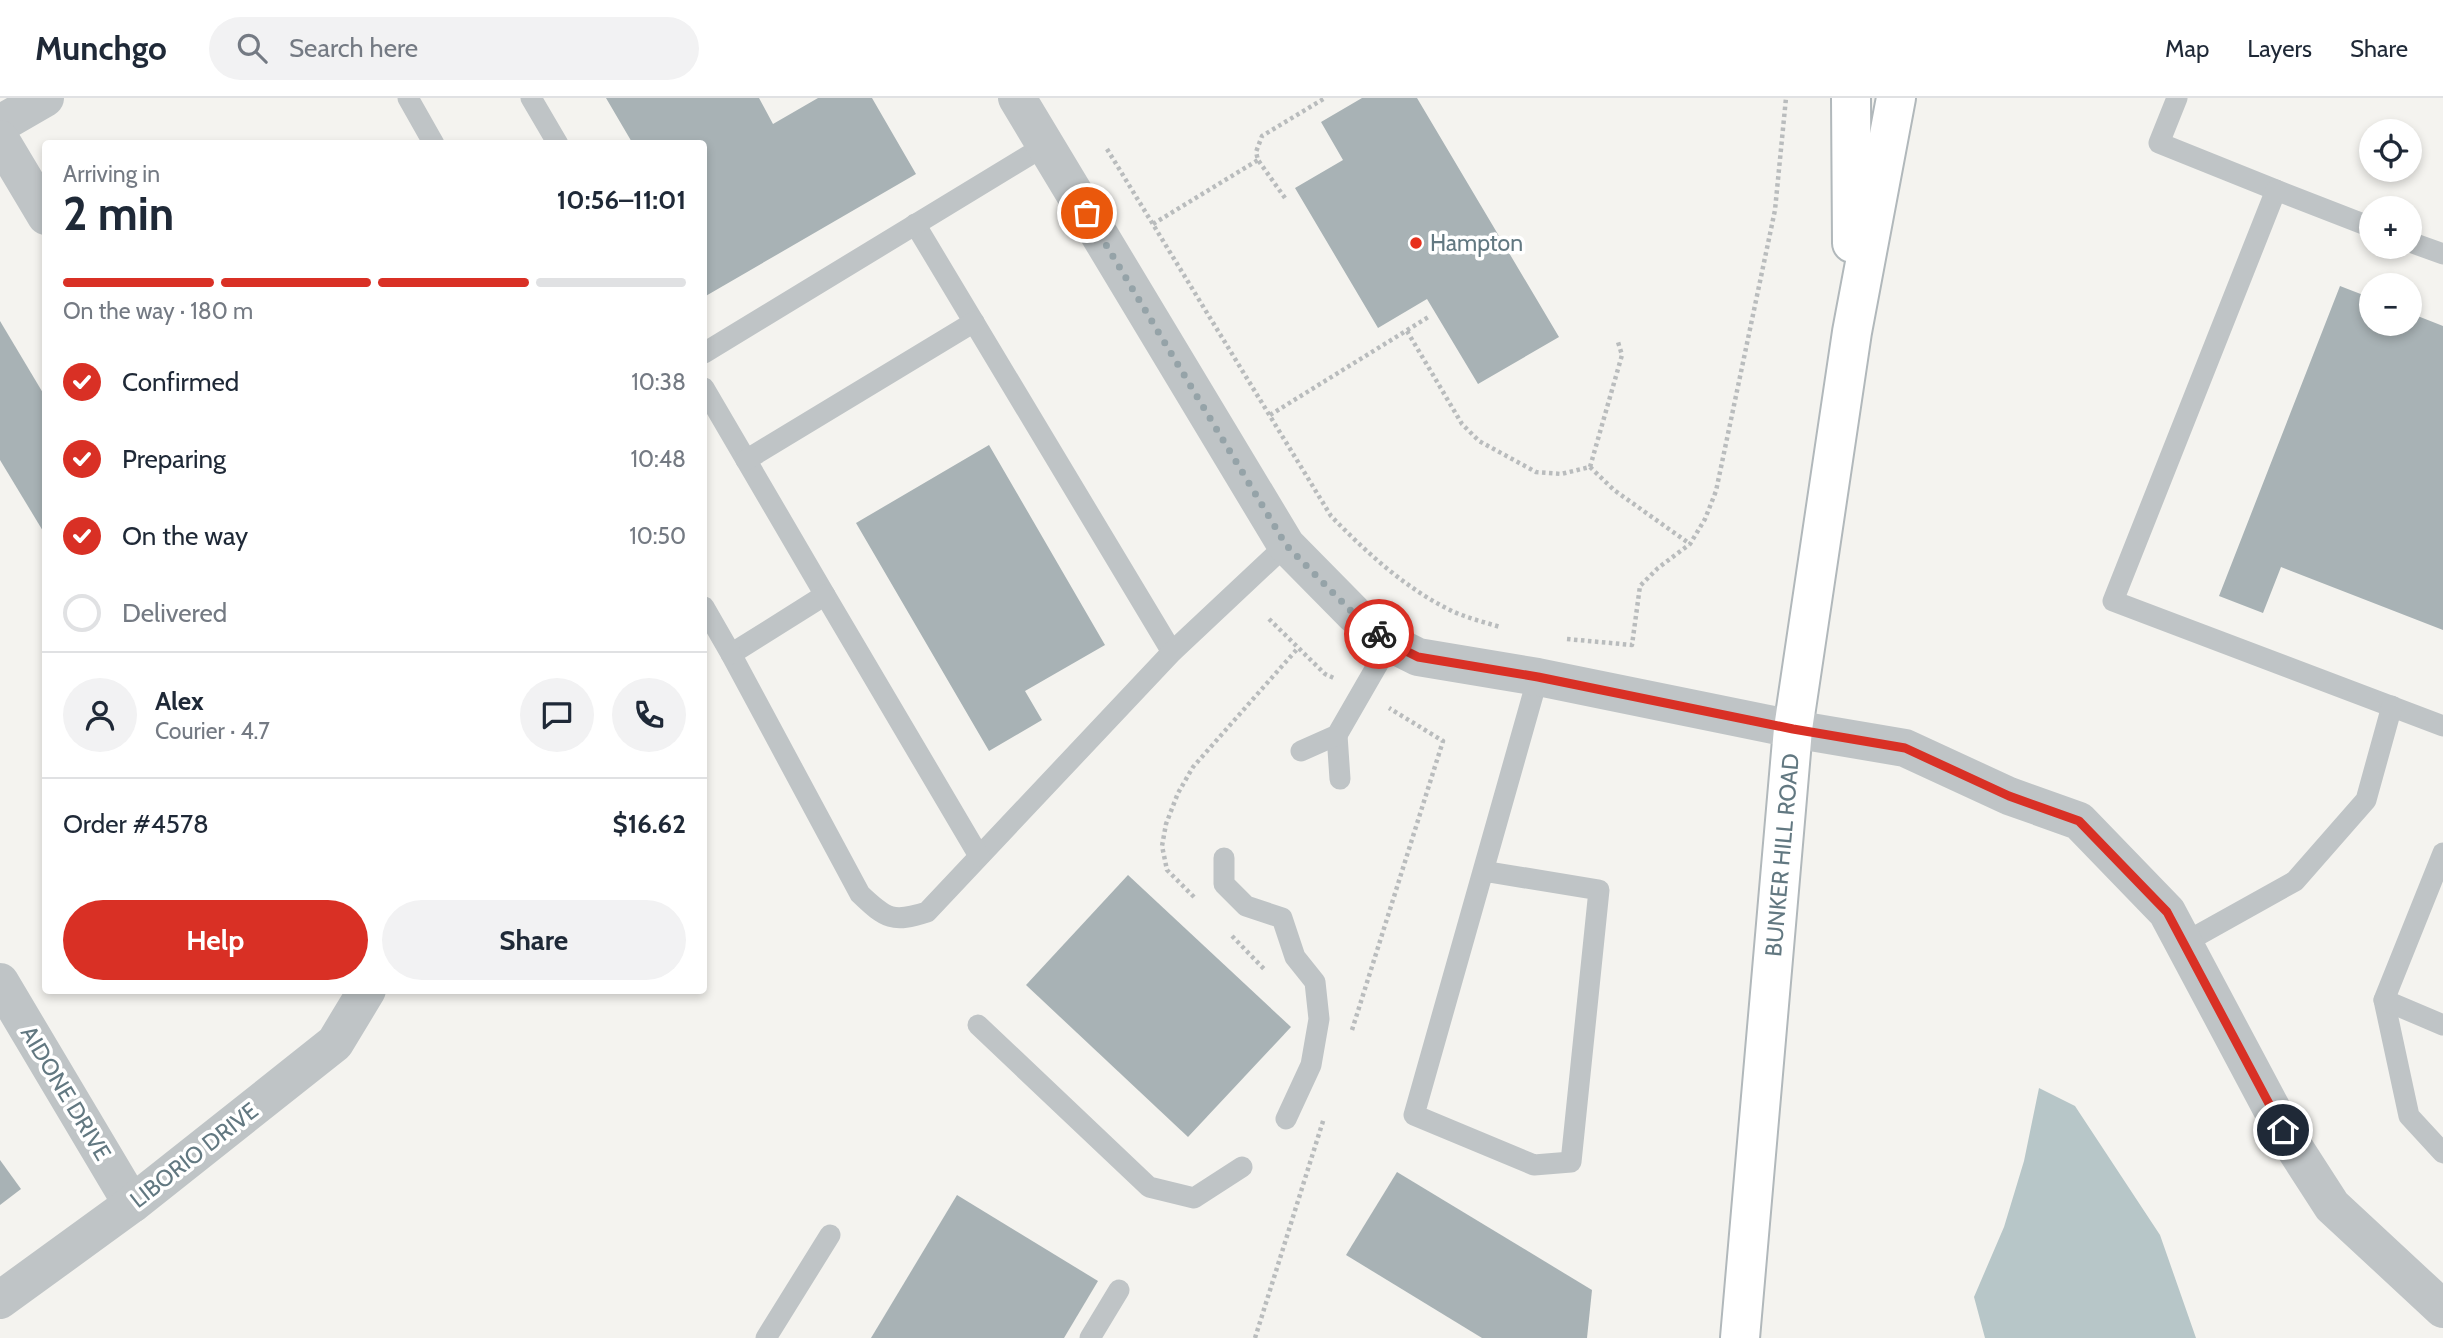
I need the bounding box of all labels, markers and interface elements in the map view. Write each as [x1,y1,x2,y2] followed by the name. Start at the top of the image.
[209,17,699,80] search box
[35,28,167,68] text: Munchgo
[233,29,271,67] icon: search
[289,32,418,64] text: Search here
[2165,34,2209,63] text: Map
[2247,34,2312,63] text: Layers
[2350,34,2408,63] text: Share
[2359,119,2422,336] map controls
[2359,119,2422,182] button: locate
[63,160,160,188] text: Arriving in
[1057,183,1117,243] pin
[557,184,686,216] text: 10:56–11:01
[63,186,174,242] text: 2 min
[1068,194,1106,232] icon: bag
[2359,196,2422,259] button: +
[1430,229,1523,257] place label: Hampton
[1408,235,1424,251] marker: Hampton
[2359,273,2422,336] button: −
[63,297,253,325] text: On the way · 180 m
[63,363,101,401] icon: check
[122,366,239,398] text: Confirmed
[631,368,686,396] text: 10:38
[63,440,101,478] icon: check
[122,443,226,475] text: Preparing
[630,445,686,473] text: 10:48
[63,517,101,555] icon: check
[122,520,248,552] text: On the way
[629,522,686,550] text: 10:50
[122,597,227,629] text: Delivered
[1344,599,1414,669] courier
[1360,615,1398,653] icon: bike
[63,678,137,752] button: person
[520,678,594,752] button: chat
[612,678,686,752] button: phone
[155,685,204,717] text: Alex
[155,717,270,745] text: Courier · 4.7
[1759,752,1805,958] street label: BUNKER HILL ROAD
[63,808,209,840] text: Order #4578
[613,808,686,840] text: $16.62
[63,900,368,980] button: Help
[382,900,686,980] button: Share
[15,1021,117,1165] street label: AIDONE DRIVE
[124,1096,264,1214] street label: LIBORIO DRIVE
[2253,1100,2313,1160] pin
[2264,1111,2302,1149] icon: home

